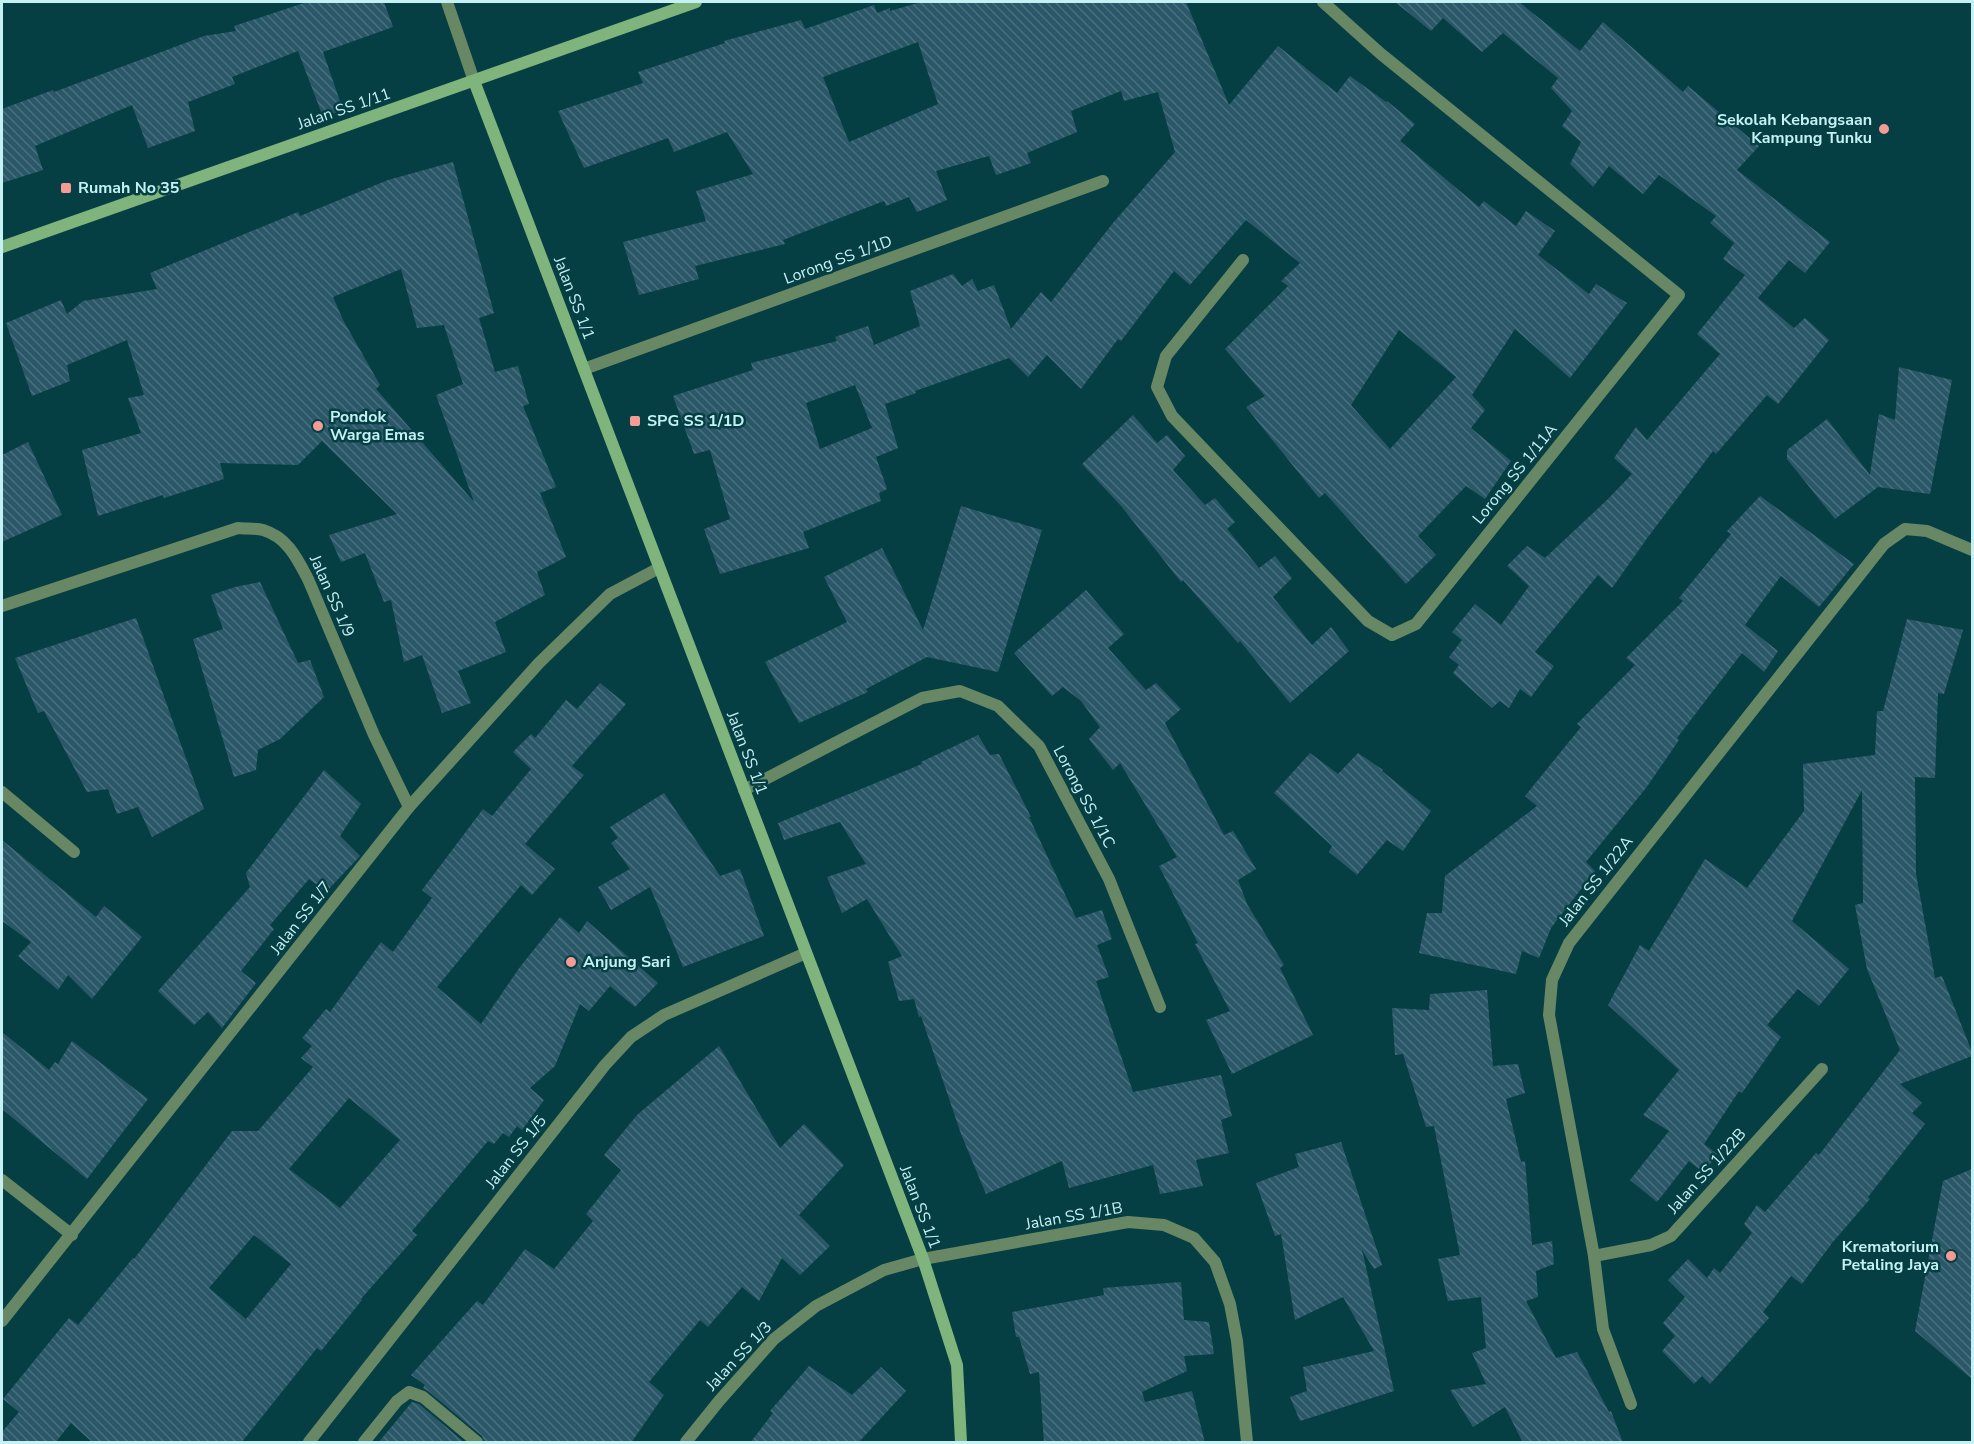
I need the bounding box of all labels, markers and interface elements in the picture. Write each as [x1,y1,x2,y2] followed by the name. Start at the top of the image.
[294,83,394,136] street label: Jalan SS 1/11
[1717,109,1872,149] place label: Sekolah Kebangsaan Kampung Tunku
[1877,122,1891,136] marker: Sekolah Kebangsaan Kampung Tunku
[78,177,179,199] place label: Rumah No 35
[59,181,73,195] marker: Rumah No 35
[781,230,895,290] street label: Lorong SS 1/1D
[548,252,600,343] street label: Jalan SS 1/1
[330,406,425,446] place label: Pondok Warga Emas
[647,410,744,432] place label: SPG SS 1/1D
[628,414,642,428] marker: SPG SS 1/1D
[311,419,325,433] marker: Pondok Warga Emas
[1468,419,1563,529] street label: Lorong SS 1/11A
[304,551,360,640] street label: Jalan SS 1/9
[721,707,773,798] street label: Jalan SS 1/1
[1048,742,1120,852] street label: Lorong SS 1/1C
[1553,831,1638,931] street label: Jalan SS 1/22A
[265,877,337,960] street label: Jalan SS 1/7
[583,951,670,973] place label: Anjung Sari
[564,955,578,969] marker: Anjung Sari
[480,1111,552,1194] street label: Jalan SS 1/5
[1662,1123,1751,1219] street label: Jalan SS 1/22B
[894,1161,946,1252] street label: Jalan SS 1/1
[1023,1197,1124,1236] street label: Jalan SS 1/1B
[1842,1236,1939,1276] place label: Krematorium Petaling Jaya
[1944,1249,1958,1263] marker: Krematorium Petaling Jaya
[700,1316,777,1396] street label: Jalan SS 1/3

